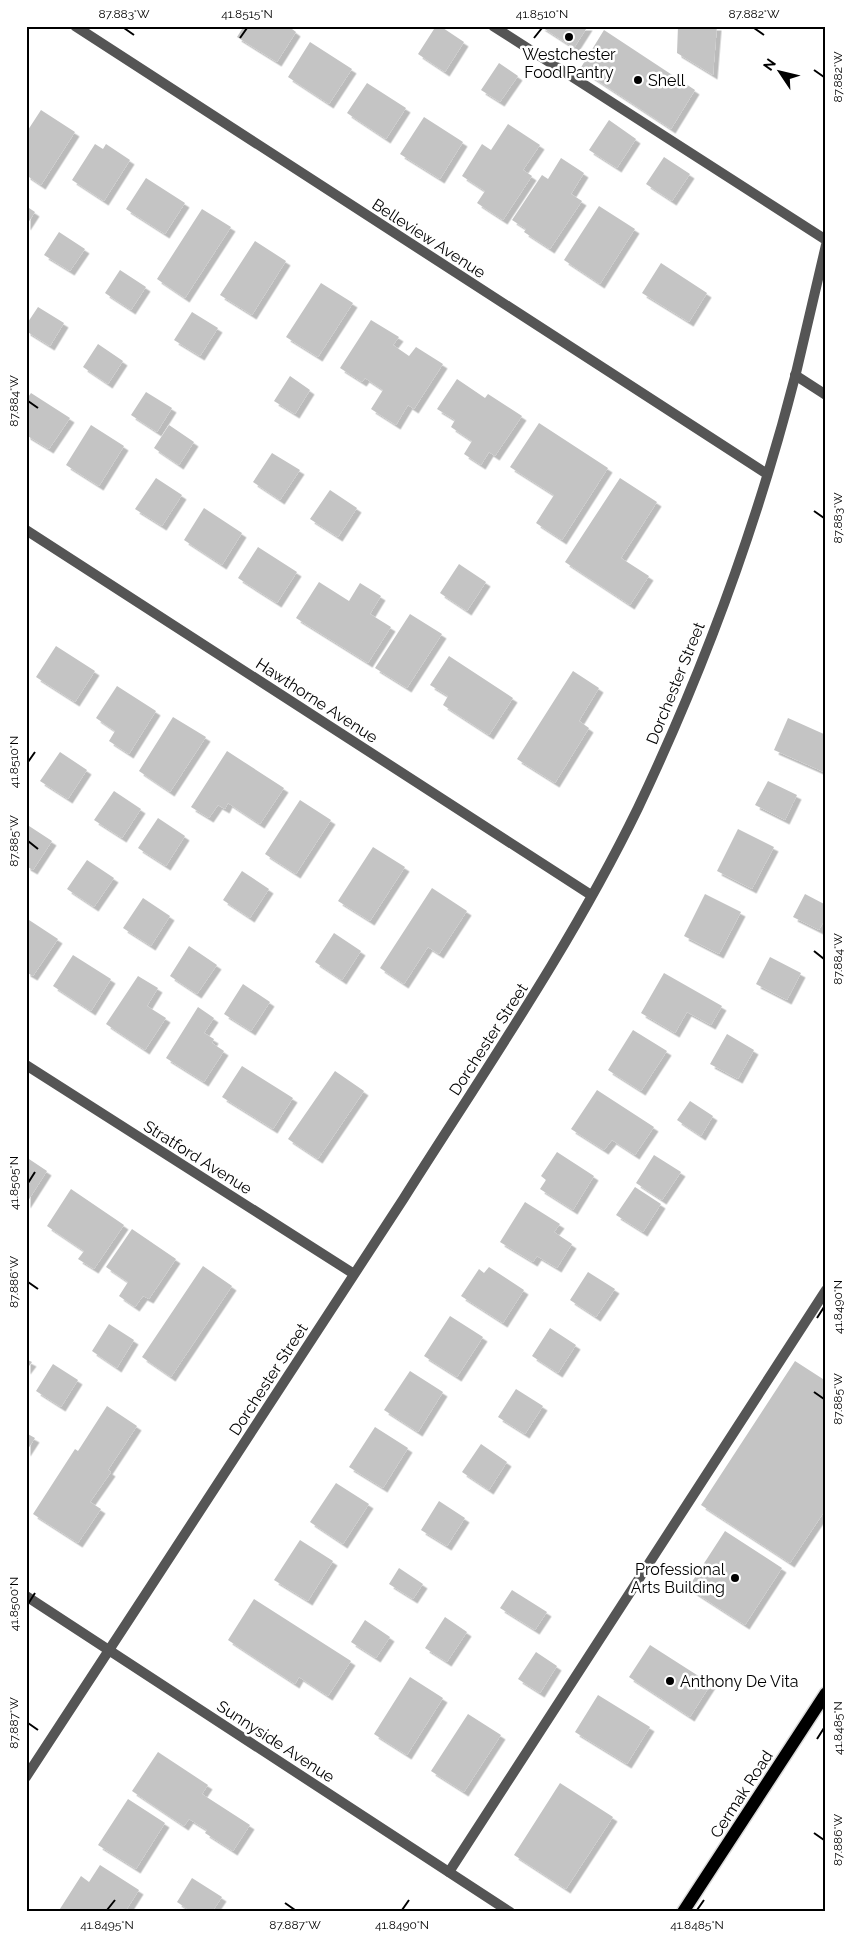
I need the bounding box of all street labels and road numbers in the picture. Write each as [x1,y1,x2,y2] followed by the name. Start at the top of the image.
[368,195,489,282] street label: Belleview Avenue
[642,619,709,747] street label: Dorchester Street
[252,654,381,747] street label: Hawthorne Avenue
[445,979,532,1099] street label: Dorchester Street
[140,1116,255,1198] street label: Stratford Avenue
[225,1319,312,1439] street label: Dorchester Street
[213,1696,338,1787] street label: Sunnyside Avenue
[706,1747,777,1842] street label: Cermak Road

